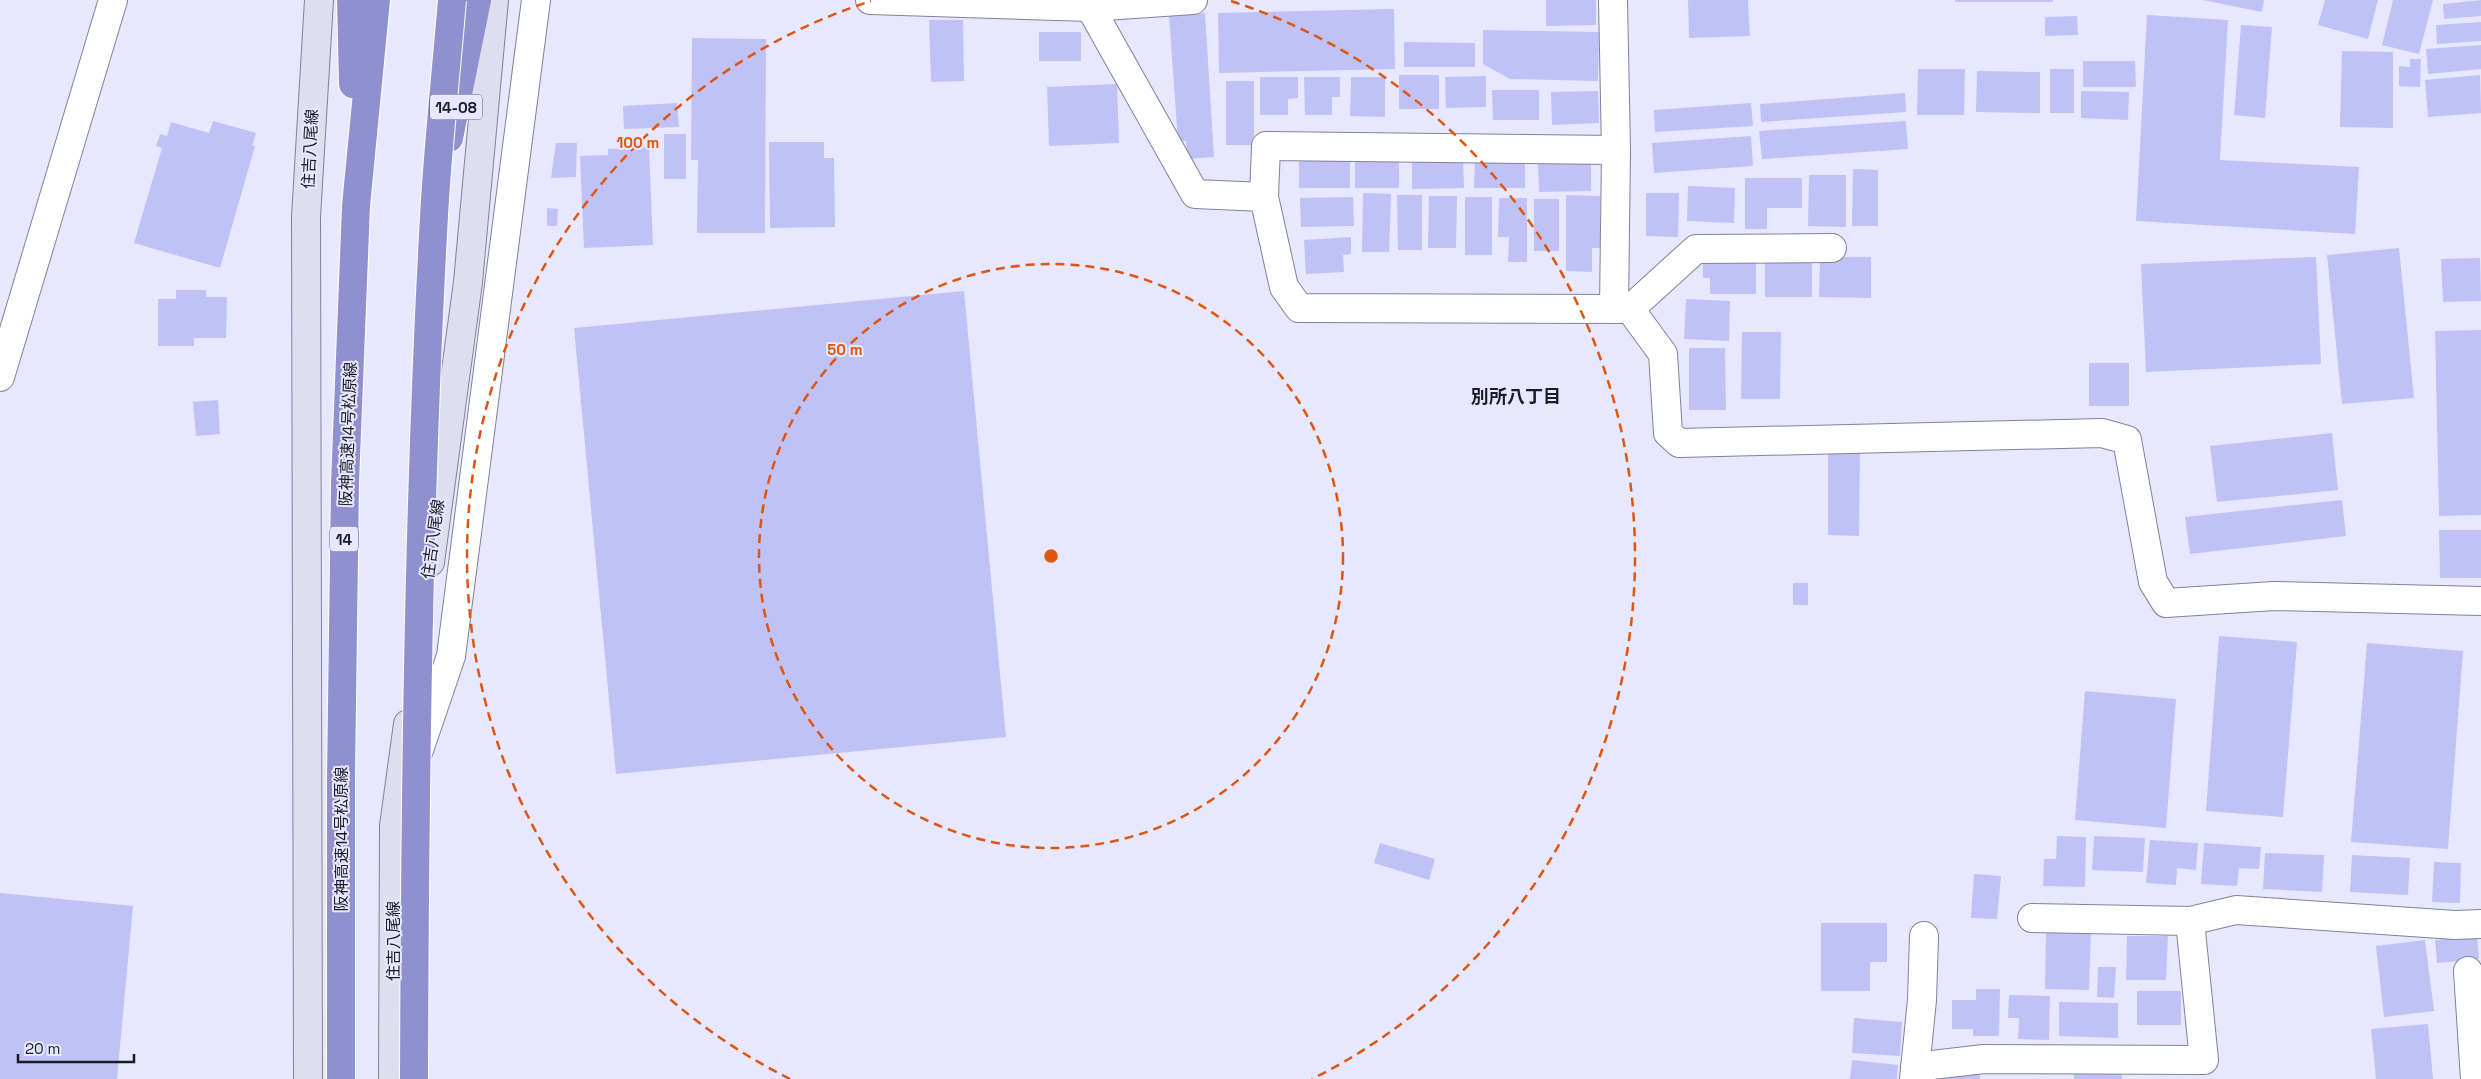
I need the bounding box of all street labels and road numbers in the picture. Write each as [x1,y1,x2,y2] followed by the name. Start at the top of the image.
[430,94,482,120] road number: 14-08
[297,108,323,190] street label: 住吉八尾線
[335,361,361,507] street label: 阪神高速14号松原線
[417,498,449,580] street label: 住吉八尾線
[330,526,358,552] road number: 14
[331,767,352,911] street label: 阪神高速14号松原線
[383,901,404,981] street label: 住吉八尾線

